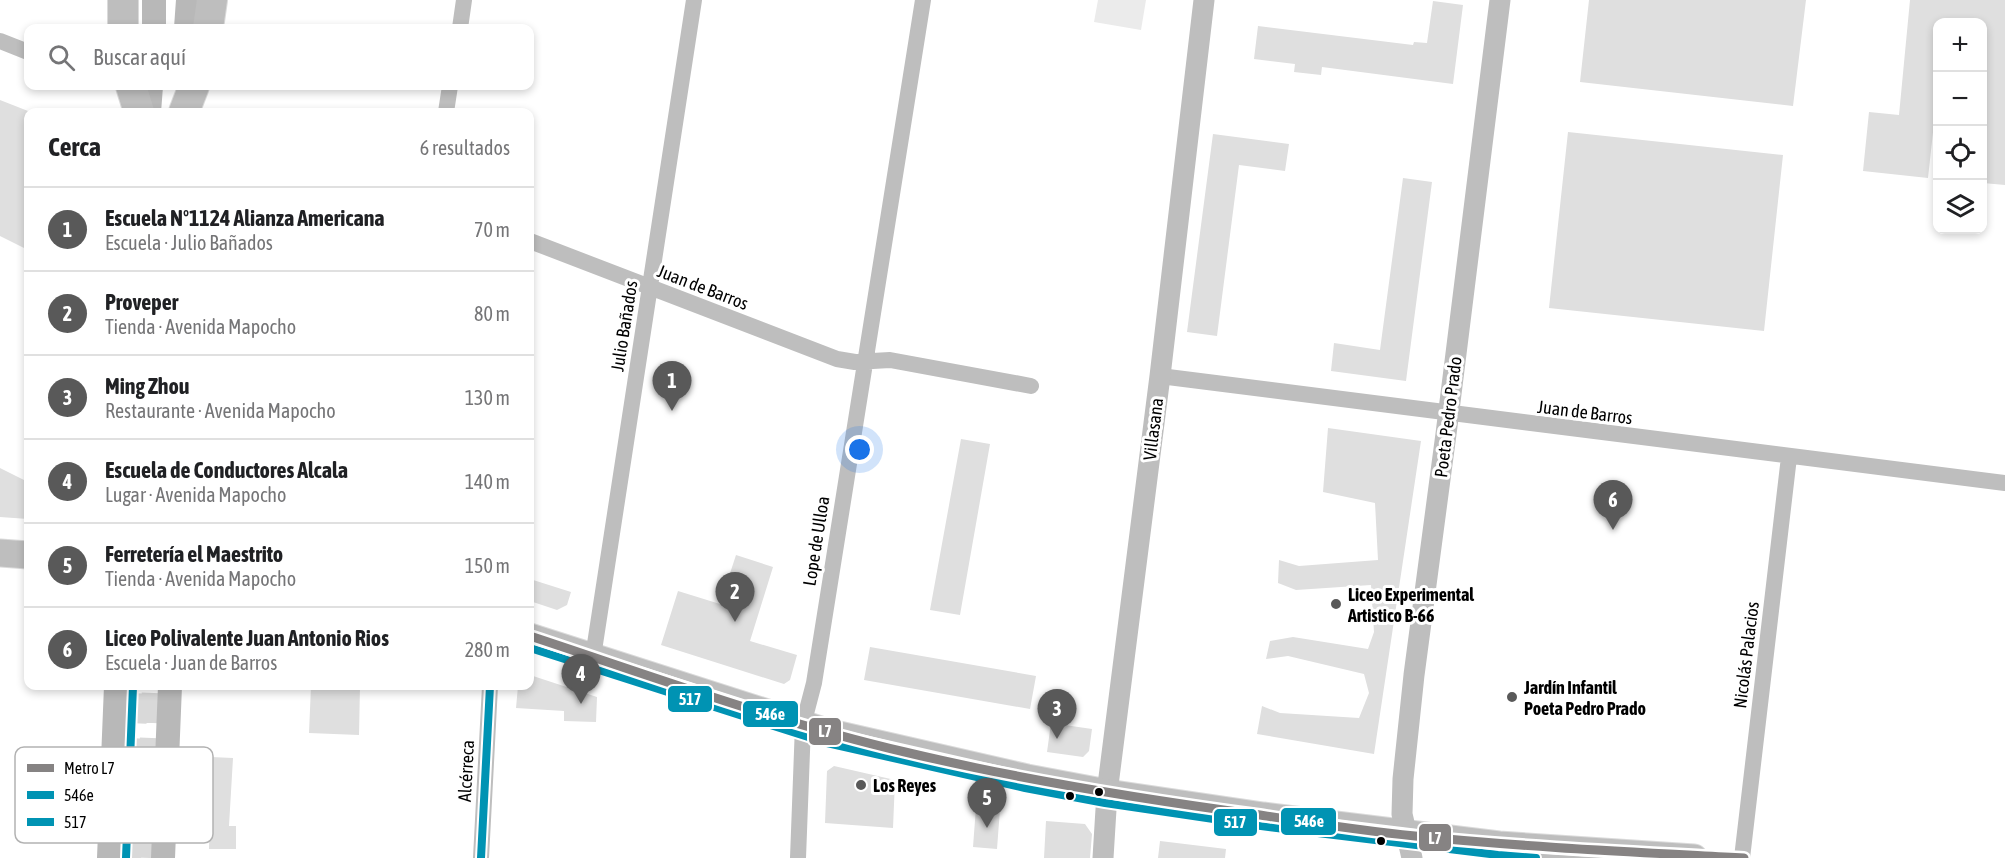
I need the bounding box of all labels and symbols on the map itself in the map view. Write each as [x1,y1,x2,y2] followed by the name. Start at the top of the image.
[655,260,751,314] street label: Juan de Barros
[606,279,642,373] street label: Julio Bañados
[1430,355,1466,479] street label: Poeta Pedro Prado
[652,362,692,411] pin: 1
[1536,396,1634,428] street label: Juan de Barros
[1139,397,1167,461] street label: Villasana
[845,435,874,464] your location
[1594,480,1632,530] pin: 6
[799,495,833,587] street label: Lope de Ulloa
[716,572,754,622] pin: 2
[1347,584,1474,626] place label: Liceo Experimental Artistico B-66
[1329,597,1343,611] marker: Liceo Experimental Artistico B-66
[1729,600,1763,710] street label: Nicolás Palacios
[562,654,600,704] pin: 4
[1523,677,1646,719] place label: Jardín Infantil Poeta Pedro Prado
[667,685,713,713] line badge: 517
[679,690,701,708] text: 517
[1038,690,1076,739] pin: 3
[1505,690,1519,704] marker: Jardín Infantil Poeta Pedro Prado
[742,700,799,728] line badge: 546e
[755,705,785,723] text: 546e
[808,717,842,746] line badge: L7
[818,722,832,740] text: L7
[454,740,478,802] street label: Alcérreca
[15,747,213,843] legend
[64,759,115,777] text: Metro L7
[873,775,937,796] place label: Los Reyes
[854,778,868,792] marker: Los Reyes
[968,778,1006,828] pin: 5
[64,786,94,804] text: 546e
[1093,786,1105,798] unlabelled marker
[1064,790,1076,802] unlabelled marker
[1280,807,1337,836] line badge: 546e
[1213,808,1258,837] line badge: 517
[1294,812,1324,830] text: 546e
[64,813,87,831] text: 517
[1224,813,1246,831] text: 517
[1418,823,1452,852] line badge: L7
[1428,829,1442,847] text: L7
[1375,835,1387,847] unlabelled marker

